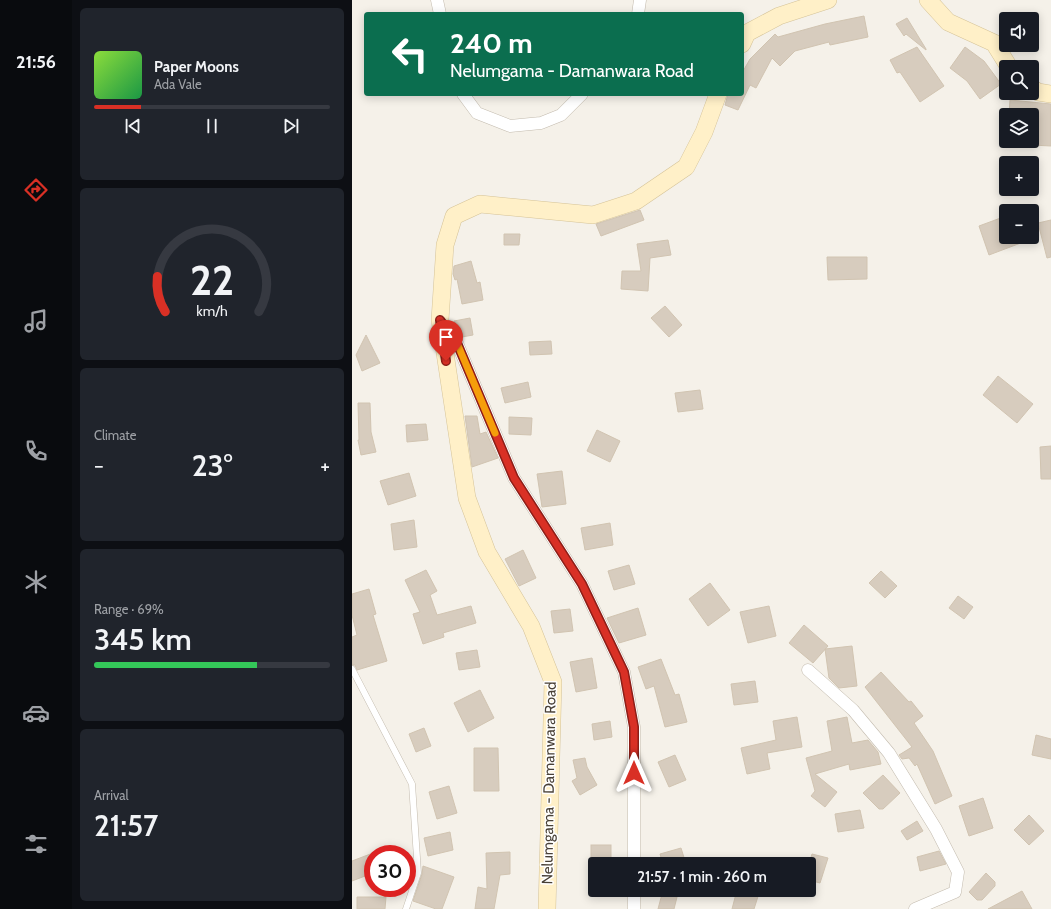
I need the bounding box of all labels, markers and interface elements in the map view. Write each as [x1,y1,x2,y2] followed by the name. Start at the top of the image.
[999,12,1039,244] map controls
[999,12,1039,52] button: sound
[450,26,533,60] text: 240 m
[384,28,436,80] icon: left
[16,51,56,73] text: 21:56
[154,58,239,76] text: Paper Moons
[450,60,694,82] text: Nelumgama - Damanwara Road
[999,60,1039,100] button: search
[154,76,202,92] text: Ada Vale
[999,108,1039,148] button: layers
[122,115,144,137] icon: previous
[201,115,223,137] icon: pause
[280,115,302,137] icon: next
[999,156,1039,196] button: +
[22,176,50,204] icon: directions
[999,204,1039,244] button: −
[190,255,234,305] text: 22
[196,302,228,320] text: km/h
[22,307,50,335] icon: music
[429,320,463,361] pin
[435,326,457,348] icon: arrive
[94,427,136,443] text: Climate
[22,437,50,465] icon: phone
[192,447,232,484] text: 23°
[94,452,104,479] text: −
[320,452,330,479] text: +
[22,568,50,596] icon: climate
[94,601,164,617] text: Range · 69%
[94,621,192,658] text: 345 km
[538,681,560,885] street label: Nelumgama - Damanwara Road
[22,699,50,727] icon: car
[613,752,655,794] position arrow
[94,787,129,803] text: Arrival
[94,807,158,844] text: 21:57
[22,830,50,858] icon: filters
[364,845,416,897] speed limit sign: 30
[637,868,767,886] text: 21:57 · 1 min · 260 m

